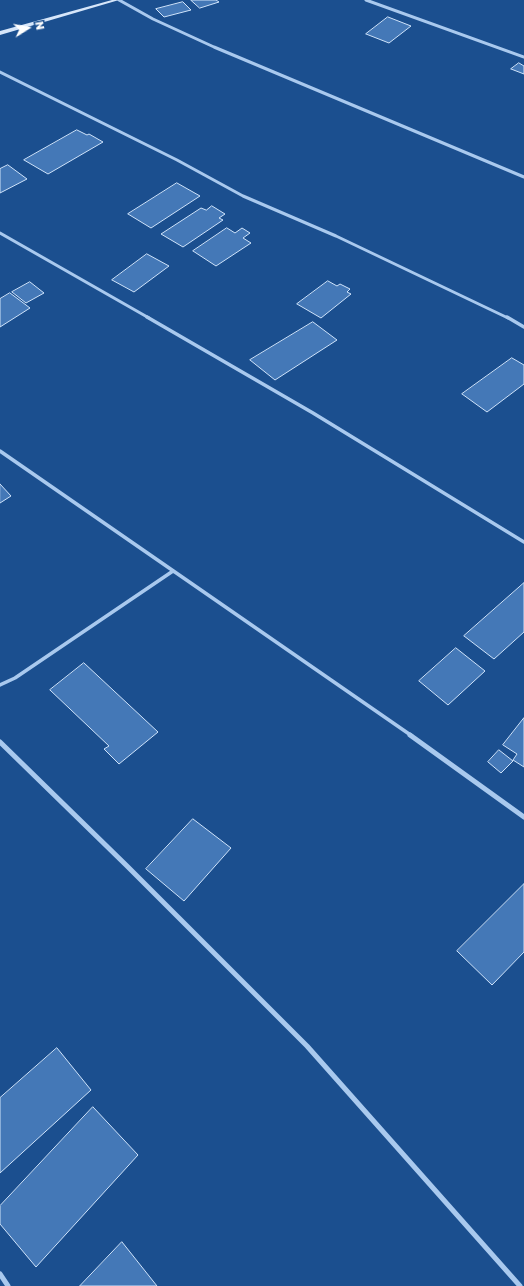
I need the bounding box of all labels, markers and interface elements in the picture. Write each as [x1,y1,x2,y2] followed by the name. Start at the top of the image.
[8,8,48,48] north arrow
[33,20,47,31] text: N

